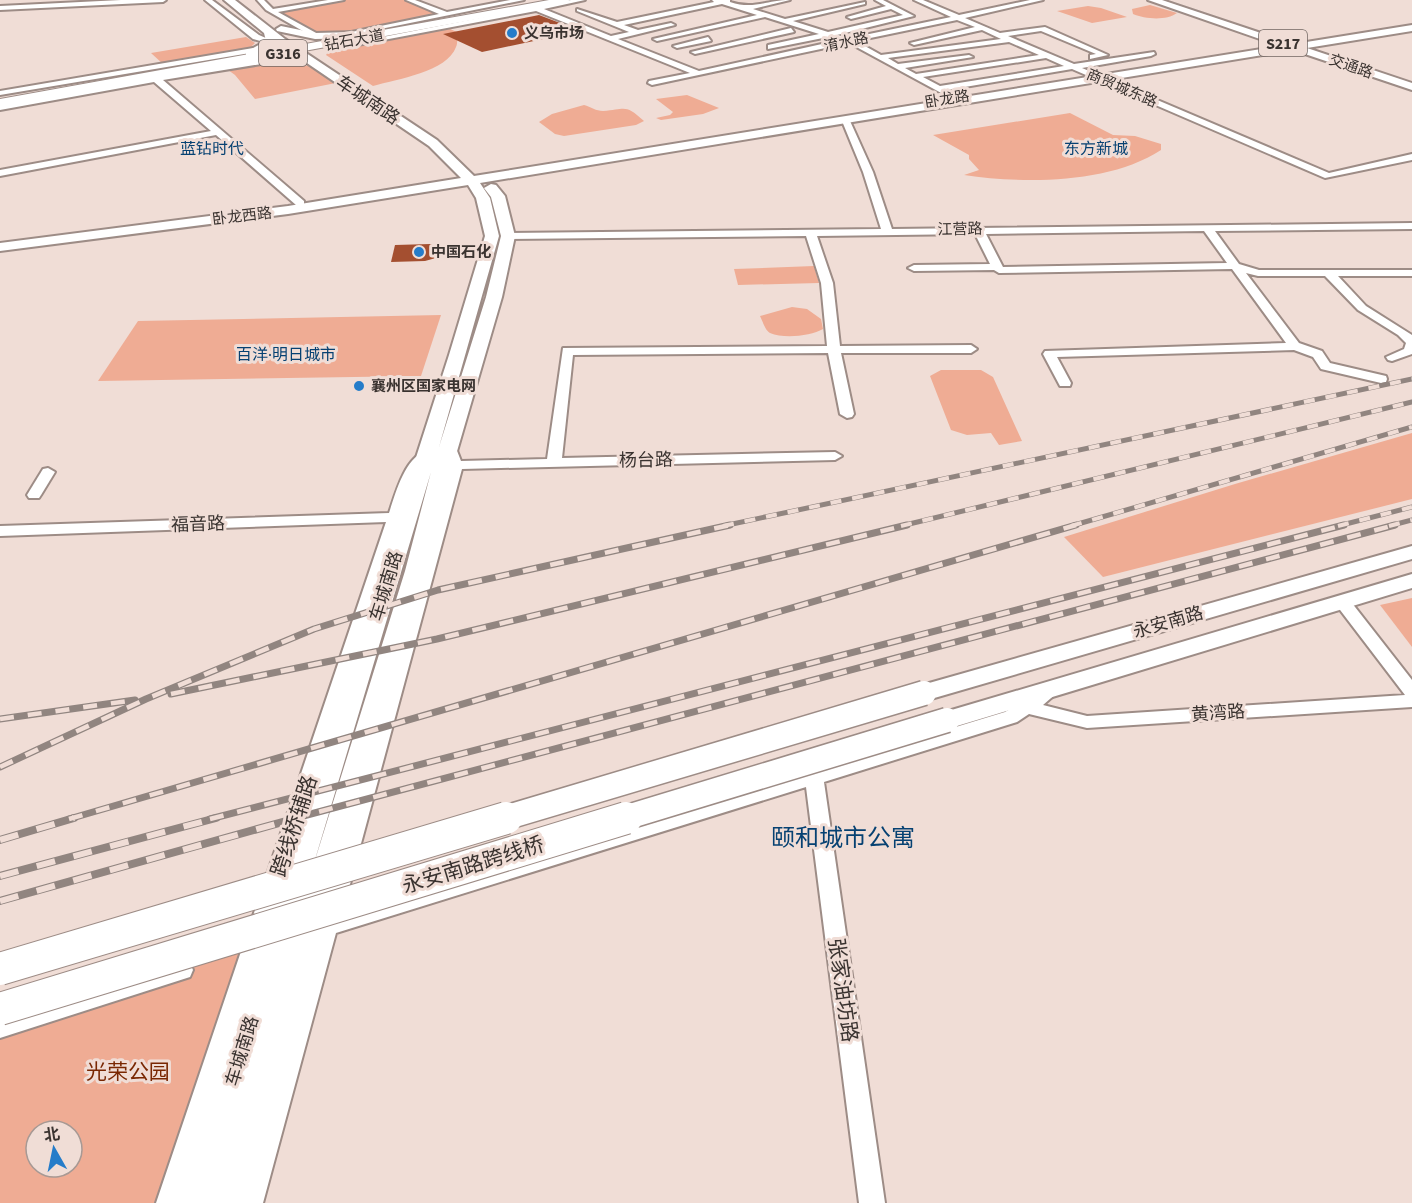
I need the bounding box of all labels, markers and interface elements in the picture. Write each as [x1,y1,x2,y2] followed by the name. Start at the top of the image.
[524,23,584,44] place label: 义乌市场
[323,25,385,56] street label: 钻石大道
[505,26,519,40] marker: 义乌市场
[822,28,870,57] street label: 淯水路
[1259,30,1307,56] road number: S217
[259,40,307,66] road number: G316
[1326,49,1376,84] street label: 交通路
[1083,64,1160,113] street label: 商贸城东路
[331,70,405,131] street label: 车城南路
[923,86,971,113] street label: 卧龙路
[180,138,244,160] district label: 蓝钻时代
[1064,138,1128,160] district label: 东方新城
[211,202,273,231] street label: 卧龙西路
[937,219,983,240] street label: 江营路
[431,242,491,263] place label: 中国石化
[412,245,426,259] marker: 中国石化
[236,344,336,366] district label: 百洋·明日城市
[371,376,476,397] place label: 襄州区国家电网
[352,379,366,393] marker: 襄州区国家电网
[619,448,673,473] street label: 杨台路
[171,511,225,538] street label: 福音路
[364,548,409,624] street label: 车城南路
[1130,601,1206,644] street label: 永安南路
[1190,699,1246,728] street label: 黄湾路
[264,771,324,881] street label: 跨线桥辅路
[771,821,915,856] district label: 颐和城市公寓
[398,829,548,901] street label: 永安南路跨线桥
[821,936,865,1044] street label: 张家油坊路
[220,1013,265,1089] street label: 车城南路
[86,1057,170,1087] park label: 光荣公园
[24,1119,84,1179] north arrow
[42,1123,61,1147] text: 北

